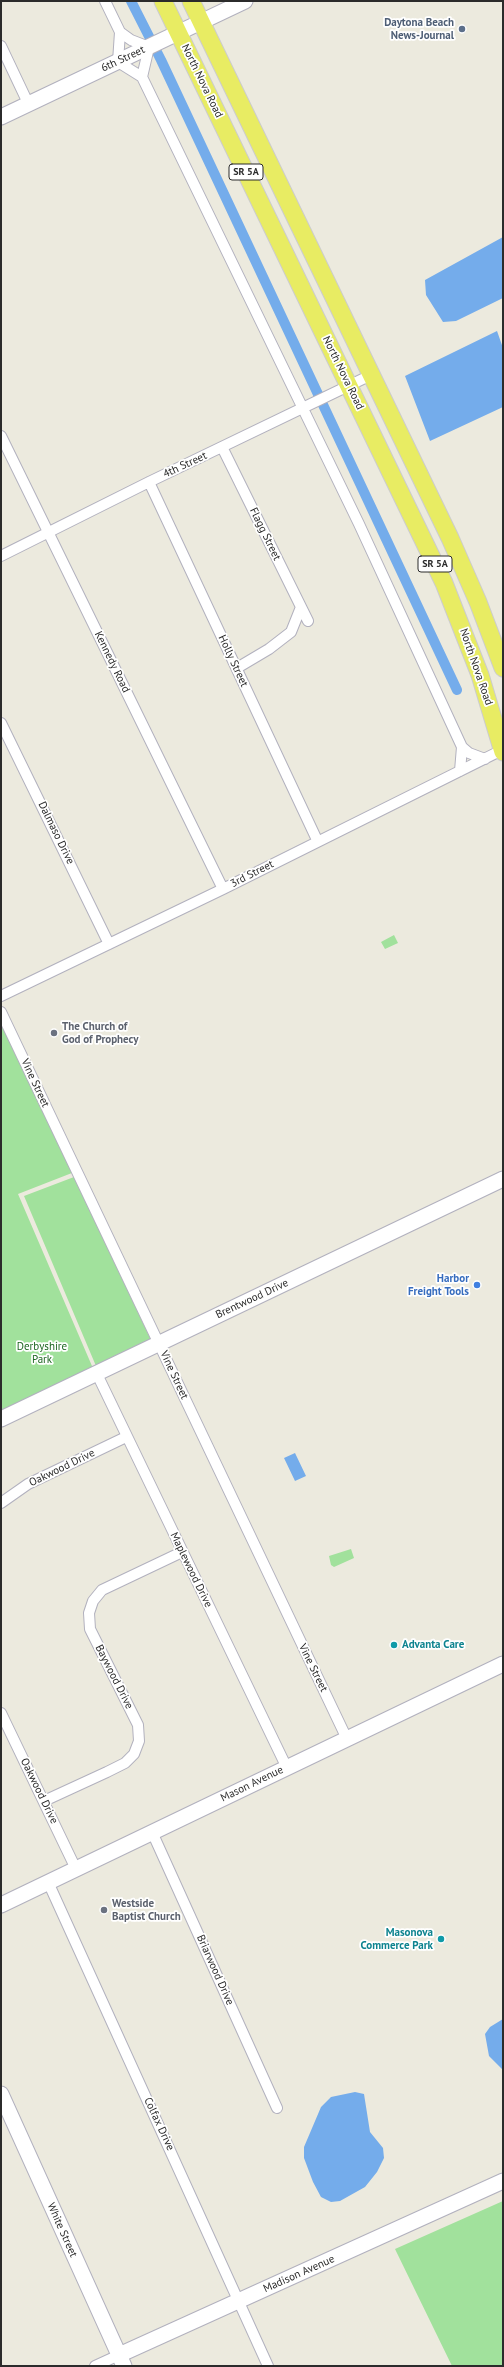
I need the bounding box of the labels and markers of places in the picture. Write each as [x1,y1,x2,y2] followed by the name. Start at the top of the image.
[384,16,454,42] place label: Daytona Beach News-Journal
[457,24,467,34] marker: Daytona Beach News-Journal
[62,1020,138,1046] place label: The Church of God of Prophecy
[49,1028,59,1038] marker: The Church of God of Prophecy
[408,1272,469,1298] place label: Harbor Freight Tools
[472,1280,482,1290] marker: Harbor Freight Tools
[402,1638,464,1652] place label: Advanta Care
[389,1640,399,1650] marker: Advanta Care
[112,1897,181,1923] place label: Westside Baptist Church
[99,1905,109,1915] marker: Westside Baptist Church
[361,1926,433,1952] place label: Masonova Commerce Park
[436,1934,446,1944] marker: Masonova Commerce Park

